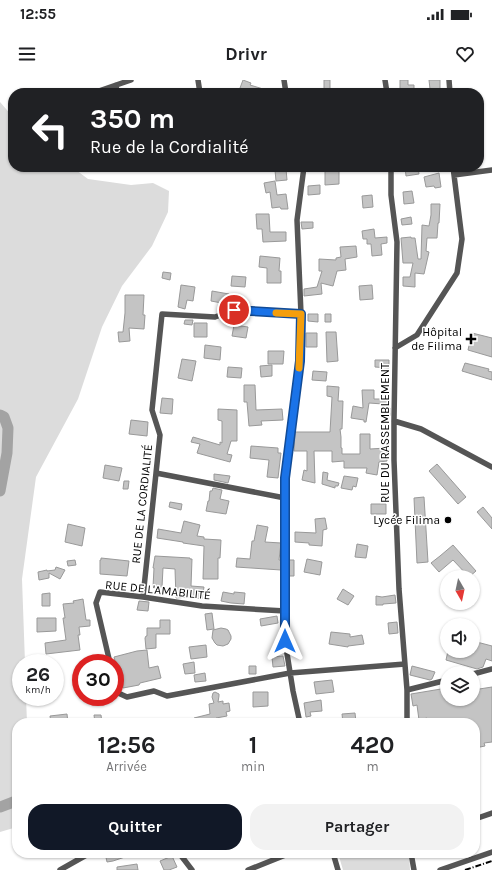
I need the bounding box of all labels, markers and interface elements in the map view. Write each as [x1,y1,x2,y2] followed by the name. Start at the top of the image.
[20,5,56,23] text: 12:55
[16,43,38,65] icon: menu
[225,43,267,65] text: Drivr
[454,43,476,65] icon: heart
[90,102,175,135] text: 350 m
[24,104,76,156] icon: left
[90,136,249,158] text: Rue de la Cordialité
[217,293,251,327] pin
[223,299,245,321] icon: arrive
[411,325,462,353] place label: Hôpital de Filima
[465,333,477,345] marker: Hôpital de Filima
[378,363,392,503] street label: RUE DU RASSEMBLEMENT
[128,443,155,564] street label: RUE DE LA CORDIALITÉ
[373,513,440,527] place label: Lycée Filima
[443,515,453,525] marker: Lycée Filima
[440,570,480,610] north arrow
[440,570,480,706] map controls
[105,577,212,603] street label: RUE DE L'AMABILITÉ
[440,618,480,658] button: sound
[264,620,306,662] position arrow
[72,654,124,706] speed limit sign: 30
[26,663,50,686] text: 26
[440,666,480,706] button: layers
[25,684,51,696] text: km/h
[98,731,156,759] text: 12:56
[249,731,257,759] text: 1
[350,731,394,759] text: 420
[106,759,147,774] text: Arrivée
[241,759,265,774] text: min
[366,759,379,774] text: m
[28,804,242,850] button: Quitter
[250,804,464,850] button: Partager

